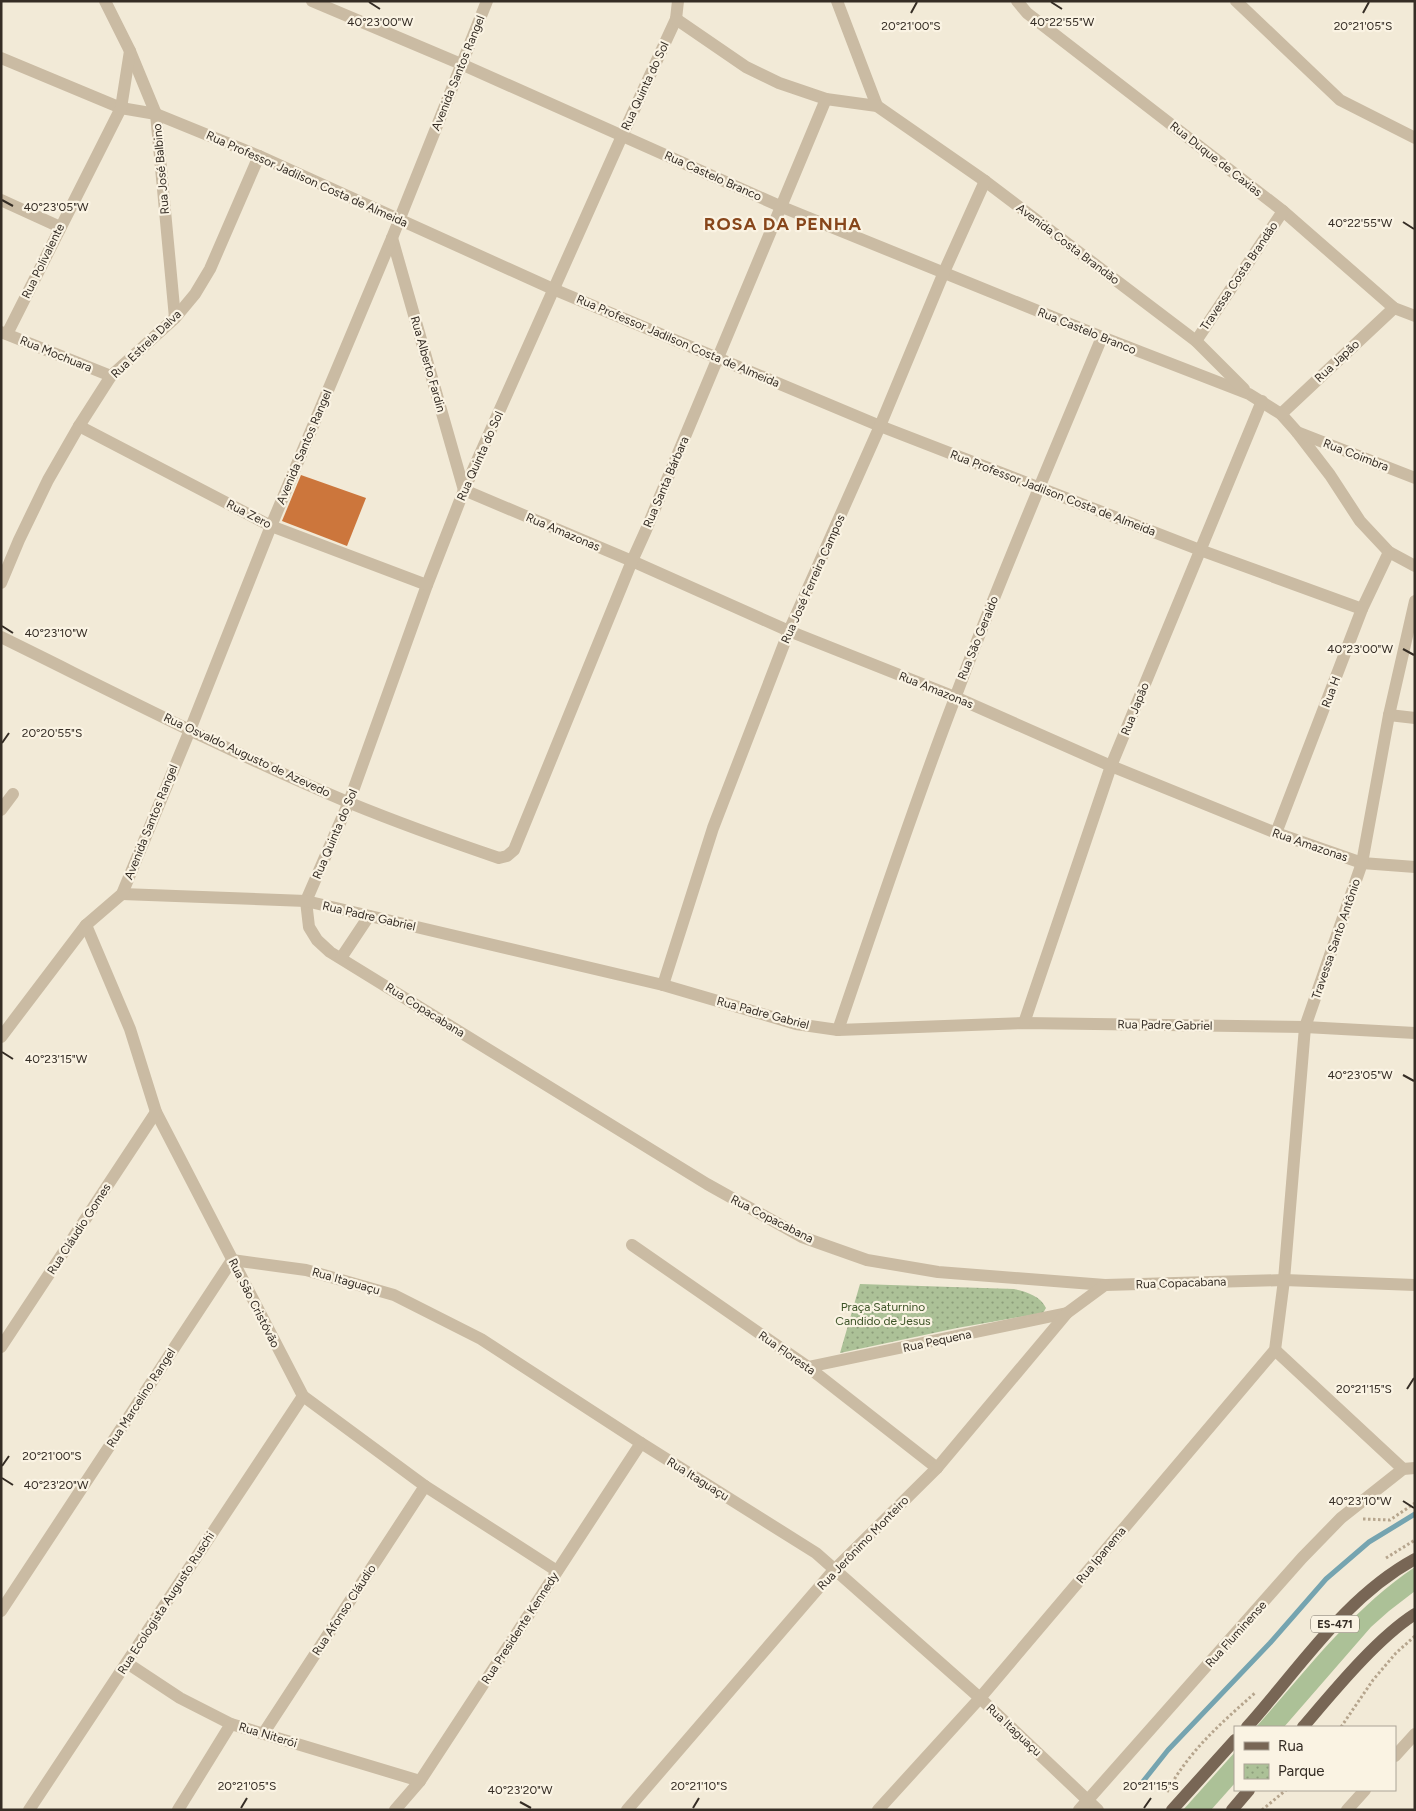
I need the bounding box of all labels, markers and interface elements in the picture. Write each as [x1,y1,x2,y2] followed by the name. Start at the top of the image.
[428,13,488,133] street label: Avenida Santos Rangel
[347,15,413,29] text: 40°23'00"W
[1030,15,1095,29] text: 40°22'55"W
[881,19,941,33] text: 20°21'00"S
[1334,19,1392,33] text: 20°21'05"S
[618,39,672,133] street label: Rua Quinta do Sol
[1167,119,1265,200] street label: Rua Duque de Caxias
[150,123,172,215] street label: Rua José Balbino
[204,128,410,230] street label: Rua Professor Jadilson Costa de Almeida
[662,148,764,204] street label: Rua Castelo Branco
[23,200,89,214] text: 40°23'05"W
[1014,201,1122,287] street label: Avenida Costa Brandão
[704,213,862,235] district label: ROSA DA PENHA
[1328,216,1393,230] text: 40°22'55"W
[1197,219,1281,333] street label: Travessa Costa Brandão
[19,221,67,301] street label: Rua Polivalente
[574,292,782,390] street label: Rua Professor Jadilson Costa de Almeida
[1036,305,1138,357] street label: Rua Castelo Branco
[108,307,184,381] street label: Rua Estrela Dalva
[408,314,448,414] street label: Rua Alberto Fardin
[18,333,94,375] street label: Rua Mochuara
[1312,337,1362,385] street label: Rua Japão
[274,388,334,506] street label: Avenida Santos Rangel
[454,409,506,503] street label: Rua Quinta do Sol
[640,434,692,530] street label: Rua Santa Bárbara
[1321,436,1391,474] street label: Rua Coimbra
[948,447,1158,539] street label: Rua Professor Jadilson Costa de Almeida
[224,497,274,531] street label: Rua Zero
[524,510,602,554] street label: Rua Amazonas
[778,512,848,646] street label: Rua José Ferreira Campos
[955,594,1001,682] street label: Rua São Geraldo
[24,626,88,640] text: 40°23'10"W
[1327,642,1393,656] text: 40°23'00"W
[897,669,976,711] street label: Rua Amazonas
[1319,674,1343,710] street label: Rua H
[1118,681,1152,737] street label: Rua Japão
[161,710,333,800] street label: Rua Osvaldo Augusto de Azevedo
[22,726,82,740] text: 20°20'55"S
[121,762,181,882] street label: Avenida Santos Rangel
[310,787,360,881] street label: Rua Quinta do Sol
[1270,826,1350,865] street label: Rua Amazonas
[1309,877,1363,1001] street label: Travessa Santo Antônio
[321,898,417,934] street label: Rua Padre Gabriel
[383,980,467,1040] street label: Rua Copacabana
[715,994,811,1032] street label: Rua Padre Gabriel
[1117,1017,1213,1033] street label: Rua Padre Gabriel
[25,1052,88,1066] text: 40°23'15"W
[1327,1068,1393,1082] text: 40°23'05"W
[44,1181,114,1277] street label: Rua Cláudio Gomes
[728,1192,816,1246] street label: Rua Copacabana
[225,1256,283,1350] street label: Rua São Cristóvão
[310,1265,382,1297] street label: Rua Itaguaçu
[1135,1274,1227,1292] street label: Rua Copacabana
[835,1300,931,1328] park label: Praça Saturnino Candido de Jesus
[901,1327,973,1355] street label: Rua Pequena
[756,1328,818,1378] street label: Rua Floresta
[104,1346,178,1450] street label: Rua Marcelino Rangel
[1336,1382,1392,1396] text: 20°21'15"S
[22,1449,82,1463] text: 20°21'00"S
[665,1454,731,1504] street label: Rua Itaguaçu
[24,1478,89,1492] text: 40°23'20"W
[814,1493,912,1593] street label: Rua Jerônimo Monteiro
[1328,1494,1392,1508] text: 40°23'10"W
[1073,1524,1129,1586] street label: Rua Ipanema
[115,1529,217,1677] street label: Rua Ecologista Augusto Ruschi
[309,1562,379,1658] street label: Rua Afonso Cláudio
[479,1569,562,1687] street label: Rua Presidente Kennedy
[1203,1598,1270,1670] street label: Rua Fluminense
[1311,1616,1359,1632] road number: ES-471
[984,1701,1044,1759] street label: Rua Itaguaçu
[237,1720,299,1750] street label: Rua Niterói
[1234,1726,1396,1791] legend
[1278,1737,1303,1755] text: Rua
[1278,1762,1325,1780] text: Parque
[218,1779,276,1793] text: 20°21'05"S
[671,1779,727,1793] text: 20°21'10"S
[1123,1779,1179,1793] text: 20°21'15"S
[488,1783,553,1797] text: 40°23'20"W

